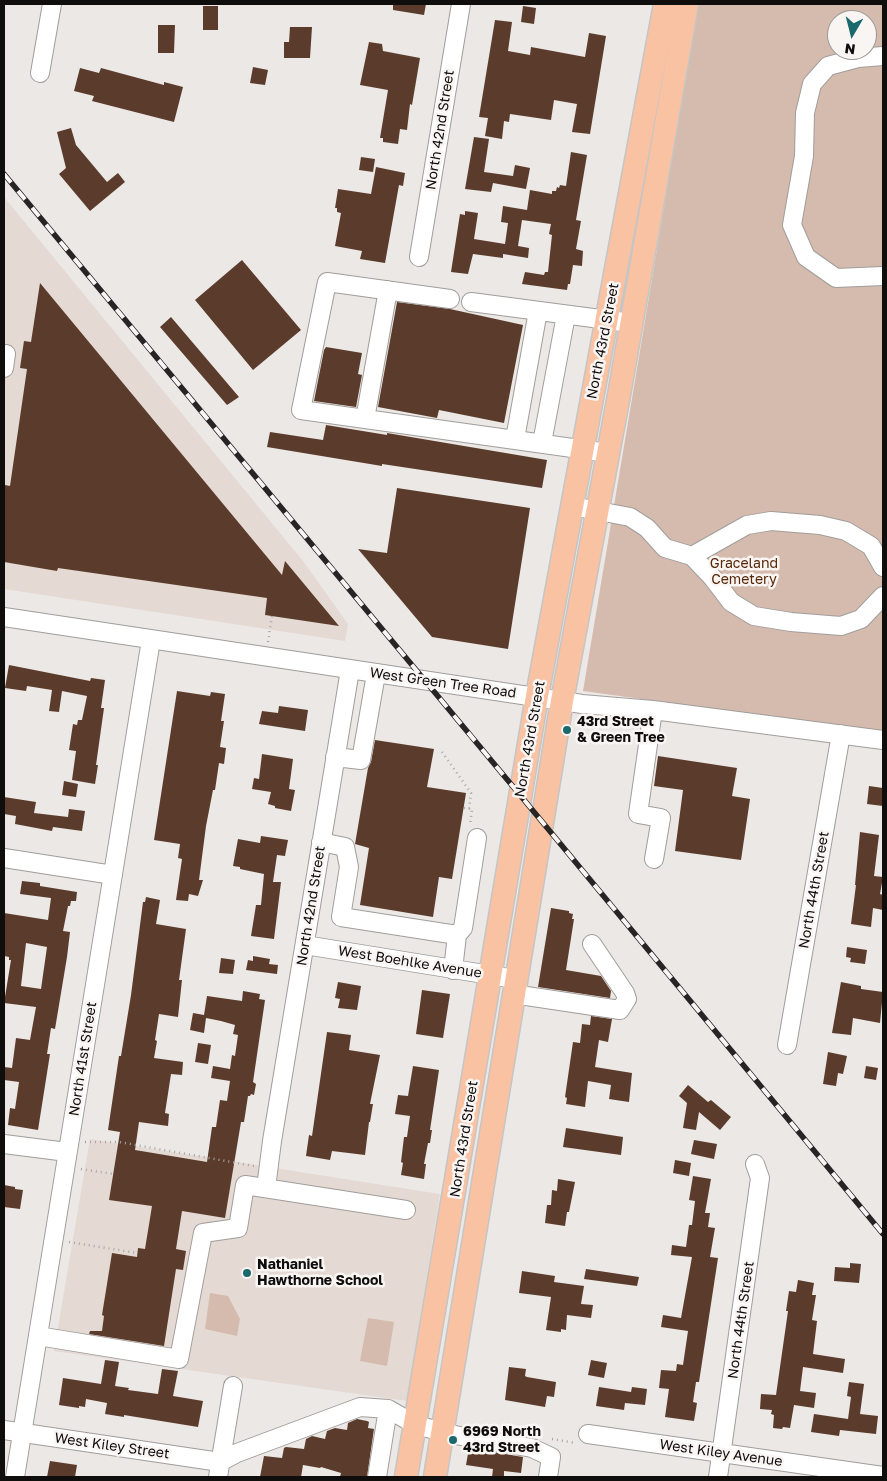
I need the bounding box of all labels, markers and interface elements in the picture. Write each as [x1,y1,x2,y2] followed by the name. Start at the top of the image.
[827,10,877,60] north arrow
[844,40,856,59] text: N
[422,69,458,191] street label: North 42nd Street
[583,281,623,401] street label: North 43rd Street
[710,556,778,588] park label: Graceland Cemetery
[369,664,517,702] street label: West Green Tree Road
[511,679,549,799] street label: North 43rd Street
[577,714,665,746] place label: 43rd Street & Green Tree
[561,724,573,736] marker: 43rd Street & Green Tree
[795,830,833,950] street label: North 44th Street
[293,845,329,967] street label: North 42nd Street
[337,942,483,982] street label: West Boehlke Avenue
[66,1001,100,1117] street label: North 41st Street
[446,1079,482,1199] street label: North 43rd Street
[257,1257,383,1290] place label: Nathaniel Hawthorne School
[724,1260,758,1380] street label: North 44th Street
[241,1267,253,1279] marker: Nathaniel Hawthorne School
[463,1424,541,1456] place label: 6969 North 43rd Street
[53,1430,171,1462] street label: West Kiley Street
[447,1434,459,1446] marker: 6969 North 43rd Street
[658,1436,784,1470] street label: West Kiley Avenue

